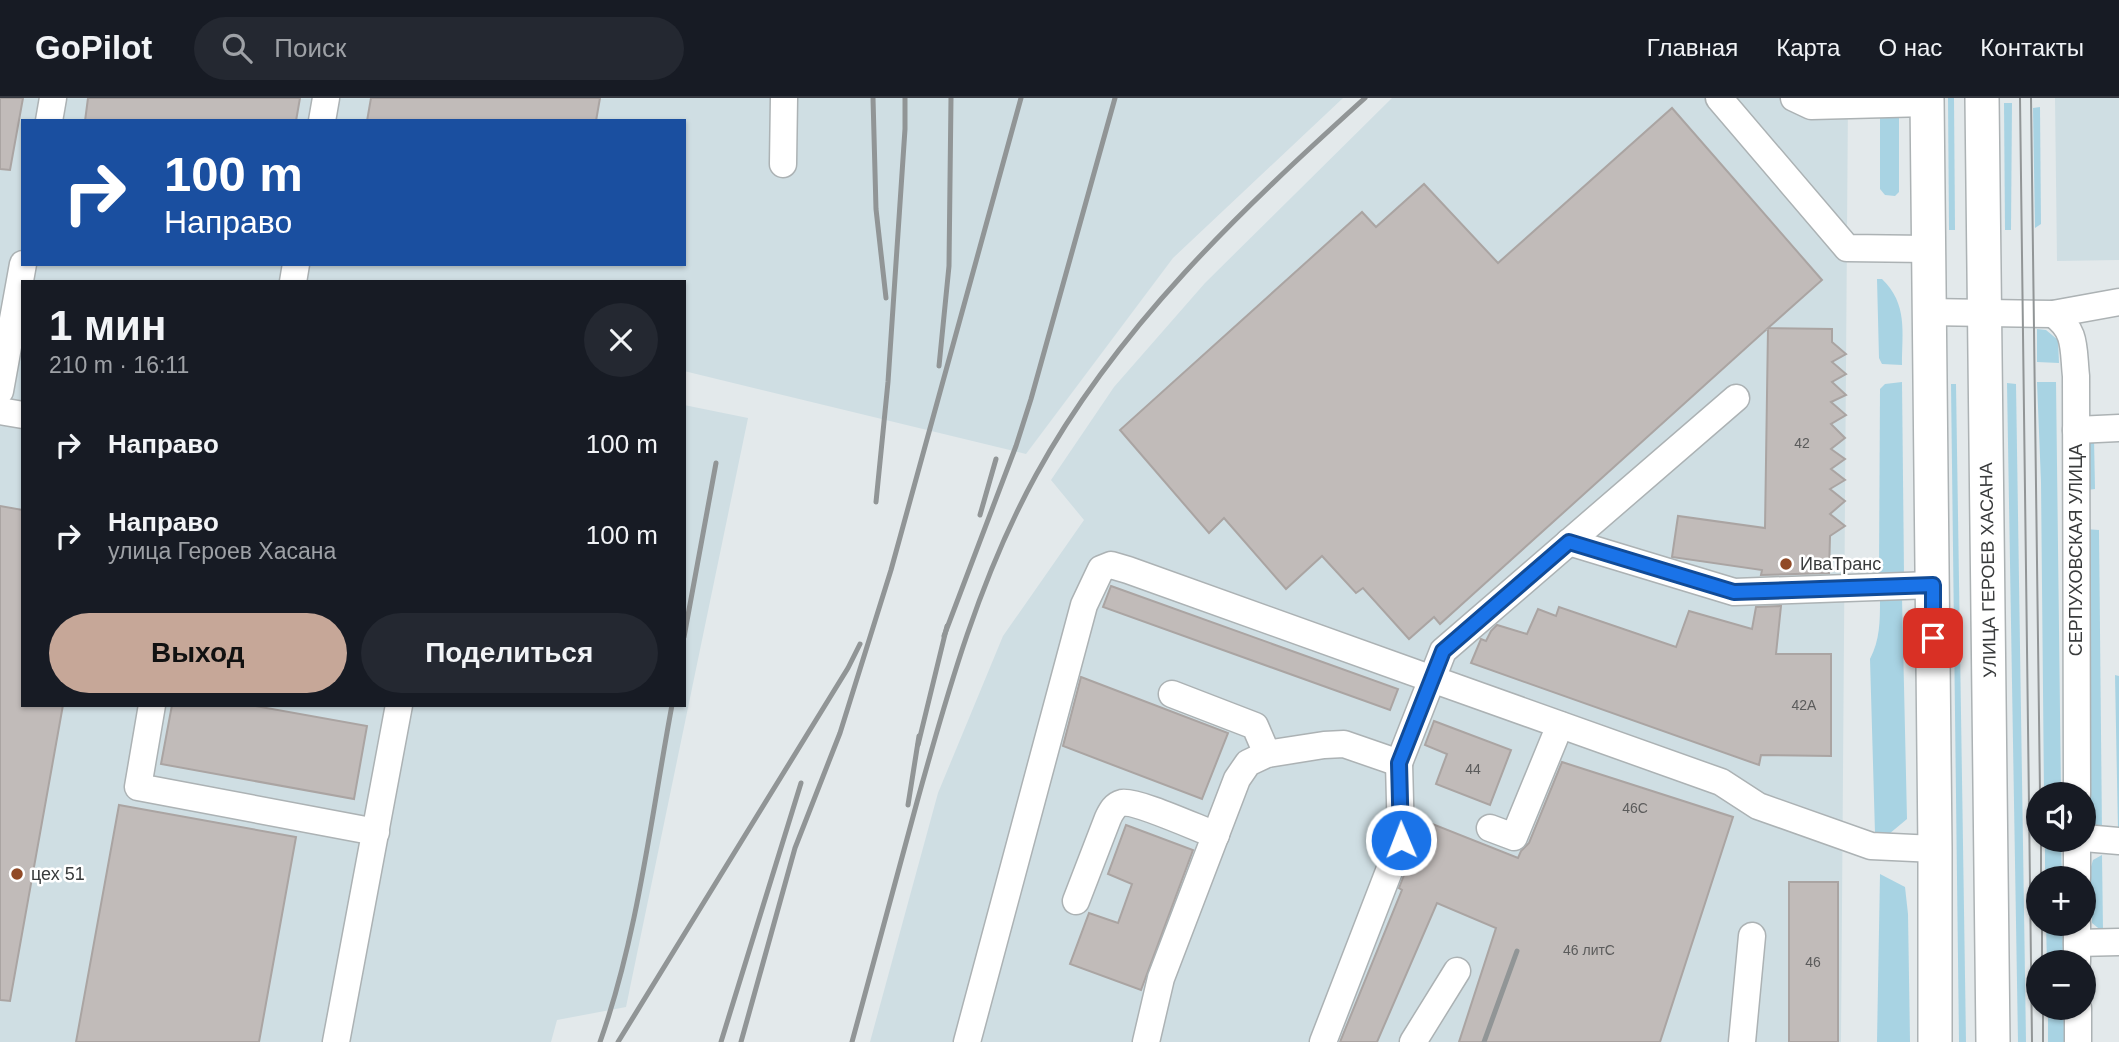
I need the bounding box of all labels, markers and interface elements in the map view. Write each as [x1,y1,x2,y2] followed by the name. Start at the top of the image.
[194,17,684,80] search box
[35,29,152,66] text: GoPilot
[218,29,256,67] icon: search
[274,33,346,63] text: Поиск
[1647,34,1738,61] text: Главная
[1776,34,1840,61] text: Карта
[1878,34,1942,61] text: О нас
[1980,34,2084,61] text: Контакты
[49,147,140,238] icon: right
[164,147,303,201] text: 100 m
[164,204,292,240] text: Направо
[49,302,166,349] text: 1 мин
[584,303,658,377] button: close
[49,352,189,378] text: 210 m · 16:11
[49,426,87,464] icon: right
[108,429,219,459] text: Направо
[586,429,658,459] text: 100 m
[1794,435,1810,451] house number: 42
[2066,444,2086,656] street label: СЕРПУХОВСКАЯ УЛИЦА
[1976,462,2000,678] street label: УЛИЦА ГЕРОЕВ ХАСАНА
[108,507,219,537] text: Направо
[49,517,87,555] icon: right
[586,520,658,550] text: 100 m
[108,538,336,564] text: улица Героев Хасана
[1800,554,1881,574] place label: ИваТранс
[1778,556,1794,572] marker: ИваТранс
[1903,608,1963,668] pin
[49,613,347,693] button: Выход
[361,613,658,693] button: Поделиться
[1914,619,1952,657] icon: arrive
[1792,697,1817,713] house number: 42А
[1465,761,1481,777] house number: 44
[2026,782,2096,1020] map controls
[2026,782,2096,852] button: sound
[1622,800,1648,816] house number: 46С
[1364,803,1438,877] position arrow
[31,864,85,884] place label: цех 51
[9,866,25,882] marker: цех 51
[2026,866,2096,936] button: +
[1563,942,1615,958] house number: 46 литС
[2026,950,2096,1020] button: −
[1805,954,1821,970] house number: 46

